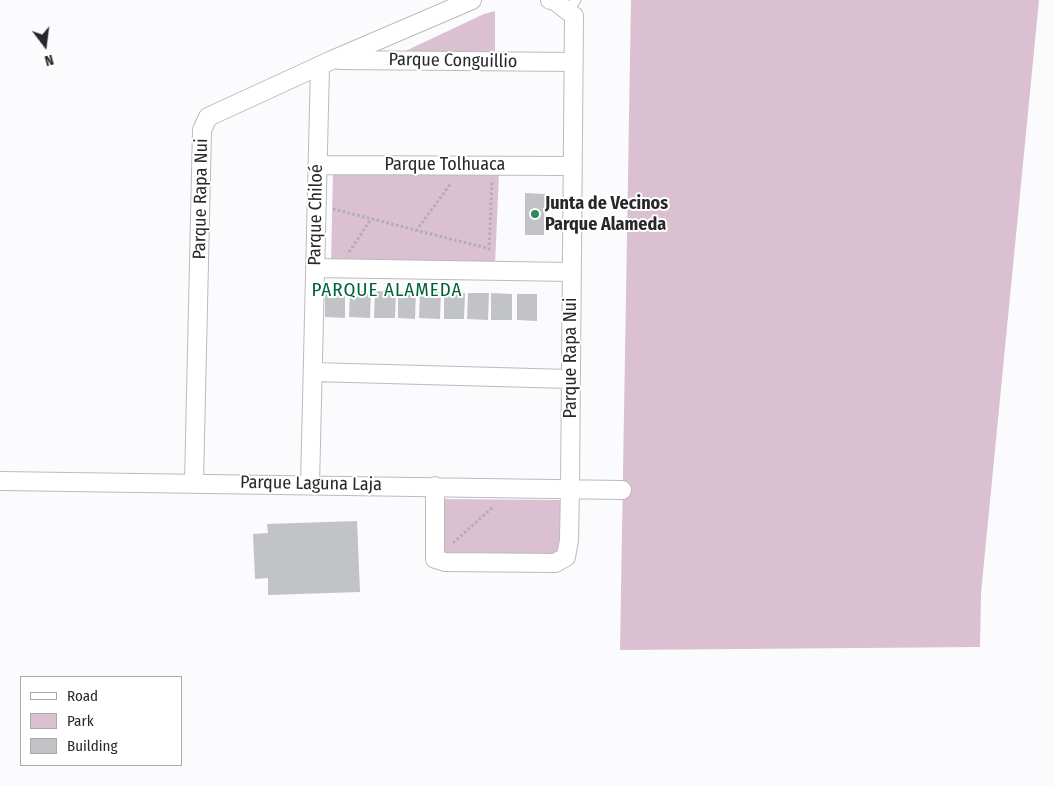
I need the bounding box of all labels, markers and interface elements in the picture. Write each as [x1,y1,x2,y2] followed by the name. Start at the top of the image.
[20,20,70,70] north arrow
[388,49,518,73] street label: Parque Conguillio
[43,51,55,69] text: N
[189,138,213,260] street label: Parque Rapa Nui
[385,154,505,176] street label: Parque Tolhuaca
[304,164,328,266] street label: Parque Chiloé
[545,193,668,235] place label: Junta de Vecinos Parque Alameda
[529,208,541,220] marker: Junta de Vecinos Parque Alameda
[310,280,464,302] district label: PARQUE ALAMEDA
[560,297,582,419] street label: Parque Rapa Nui
[240,472,382,496] street label: Parque Laguna Laja
[20,676,182,766] legend
[67,687,98,705] text: Road
[67,712,94,730] text: Park
[67,737,118,755] text: Building

